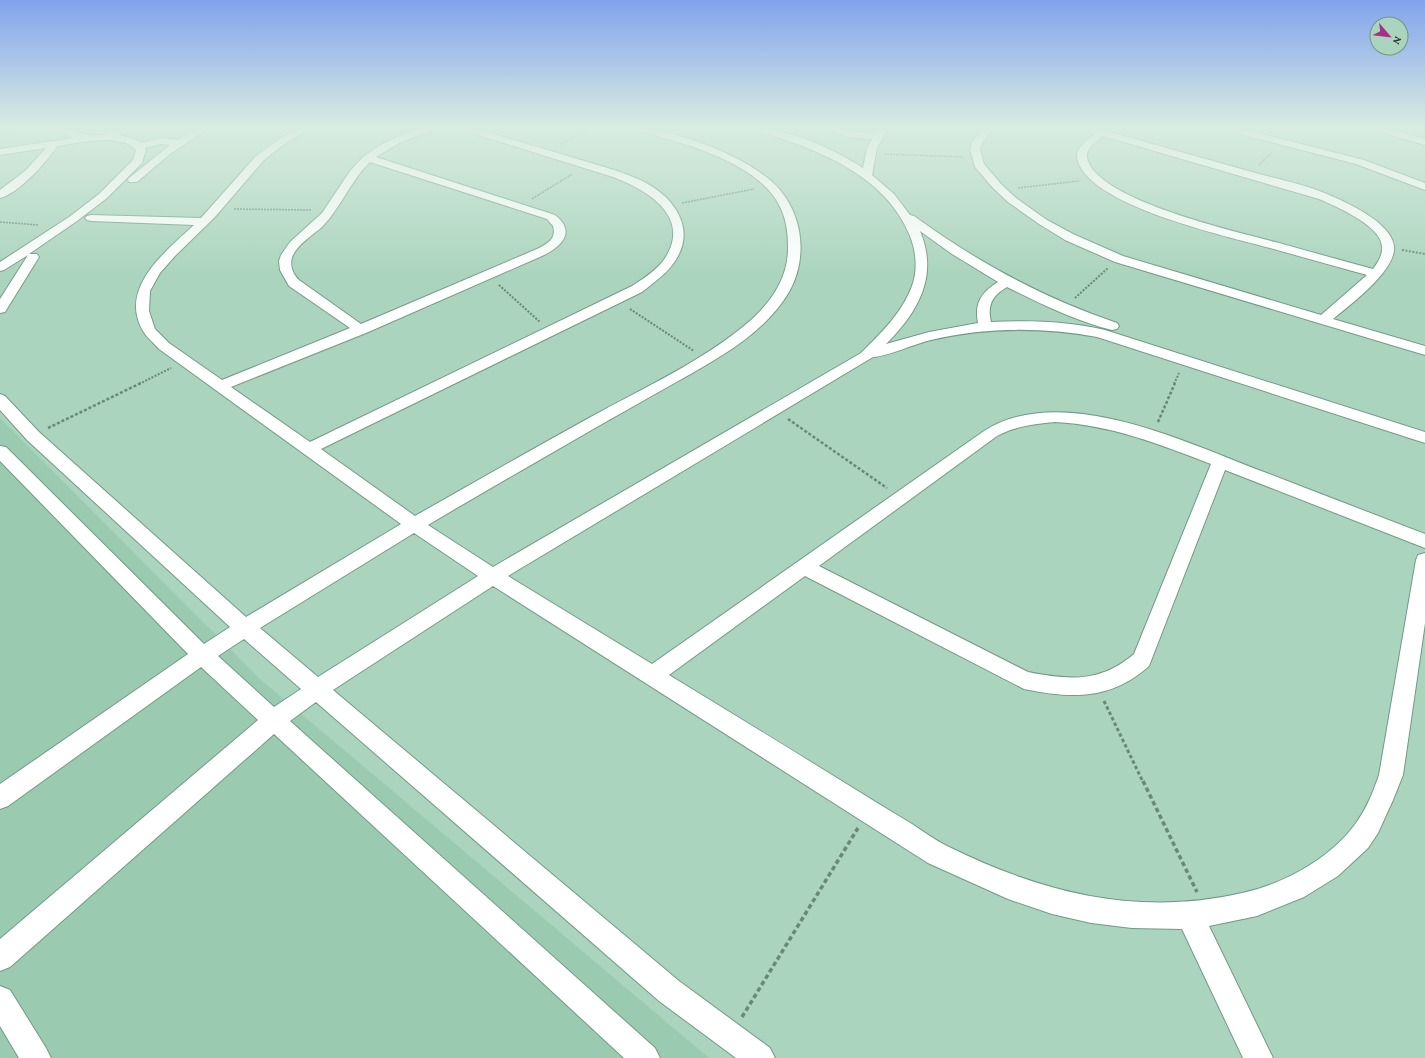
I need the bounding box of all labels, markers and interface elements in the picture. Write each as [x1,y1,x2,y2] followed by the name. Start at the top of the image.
[1369,16,1409,56] north arrow
[1391,35,1405,47] text: N

